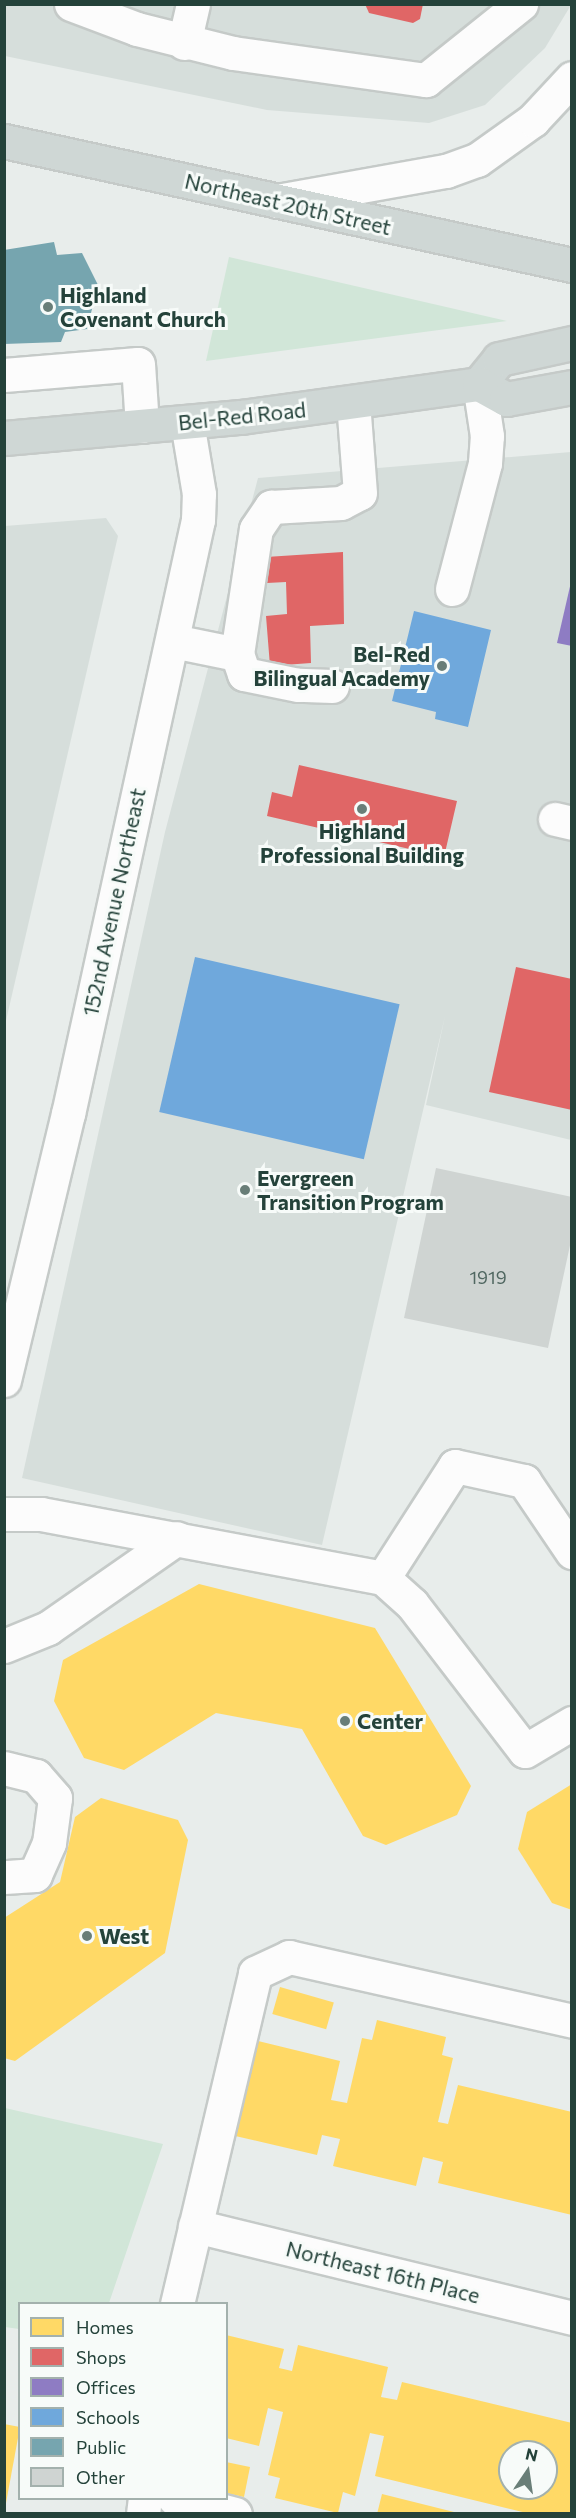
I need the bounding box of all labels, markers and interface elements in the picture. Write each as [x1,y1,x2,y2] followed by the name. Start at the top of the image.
[182,168,394,240] street label: Northeast 20th Street
[60,282,226,332] place label: Highland Covenant Church
[41,300,55,314] marker: Highland Covenant Church
[177,397,307,435] street label: Bel-Red Road
[254,641,430,691] place label: Bel-Red Bilingual Academy
[435,659,449,673] marker: Bel-Red Bilingual Academy
[78,786,150,1018] street label: 152nd Avenue Northeast
[355,802,369,816] marker: Highland Professional Building
[260,818,464,868] place label: Highland Professional Building
[257,1165,444,1215] place label: Evergreen Transition Program
[238,1183,252,1197] marker: Evergreen Transition Program
[469,1266,507,1288] house number: 1919
[357,1708,423,1734] place label: Center
[338,1714,352,1728] marker: Center
[99,1923,149,1949] place label: West
[80,1929,94,1943] marker: West
[283,2236,483,2308] street label: Northeast 16th Place
[18,2302,228,2500] legend
[76,2316,134,2338] text: Homes
[76,2346,126,2368] text: Shops
[76,2376,136,2398] text: Offices
[76,2406,140,2428] text: Schools
[76,2436,126,2458] text: Public
[498,2440,558,2500] north arrow
[524,2443,540,2465] text: N
[76,2466,125,2488] text: Other

